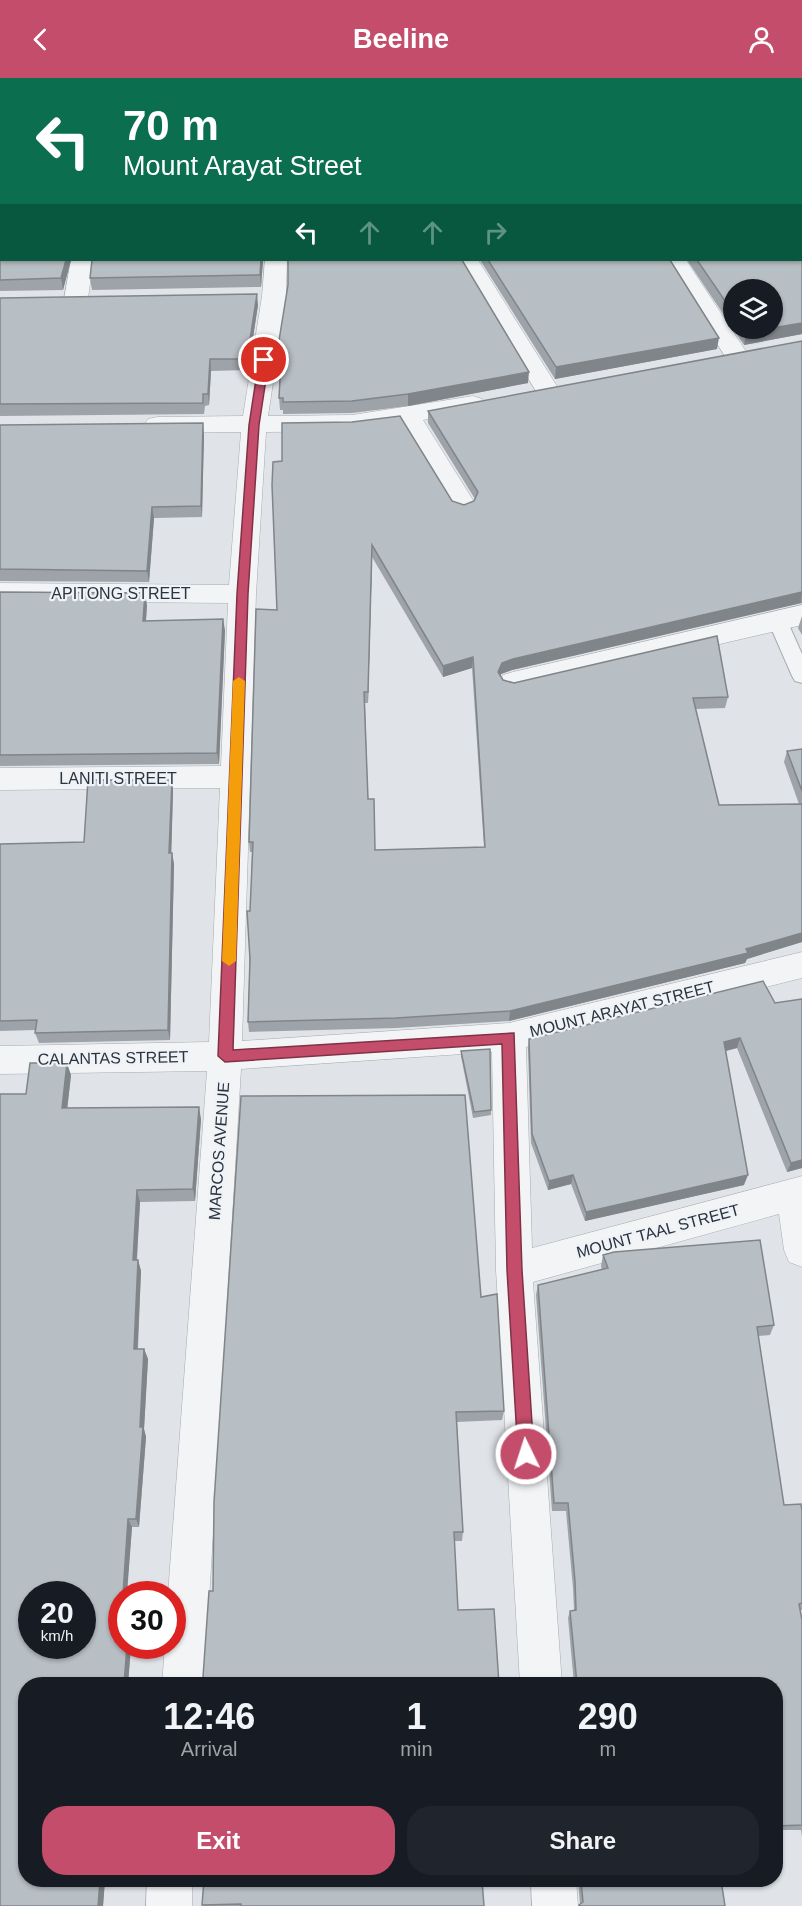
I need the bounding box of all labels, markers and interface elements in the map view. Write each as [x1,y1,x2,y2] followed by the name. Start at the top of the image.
[24,23,57,56] icon: back
[745,23,778,56] icon: person
[353,24,449,54] text: Beeline
[24,102,102,180] icon: left
[123,102,219,149] text: 70 m
[123,151,362,181] text: Mount Arayat Street
[290,216,323,249] icon: left
[353,216,386,249] icon: ahead
[416,216,449,249] icon: ahead
[479,216,512,249] icon: right
[723,279,783,339] map controls
[723,279,783,339] button: layers
[238,334,289,385] pin
[247,343,280,376] icon: arrive
[51,585,191,602] street label: APITONG STREET
[59,770,177,787] street label: LANITI STREET
[528,978,716,1040] street label: MOUNT ARAYAT STREET
[37,1048,189,1068] street label: CALANTAS STREET
[206,1081,232,1221] street label: MARCOS AVENUE
[575,1201,742,1261] street label: MOUNT TAAL STREET
[494,1422,558,1486] position arrow
[108,1581,186,1659] speed limit sign: 30
[40,1596,74,1629] text: 20
[41,1627,73,1644] text: km/h
[163,1696,255,1737] text: 12:46
[406,1696,426,1737] text: 1
[578,1696,638,1737] text: 290
[181,1738,238,1760] text: Arrival
[400,1738,433,1760] text: min
[599,1738,616,1760] text: m
[42,1806,395,1875] button: Exit
[407,1806,759,1875] button: Share

